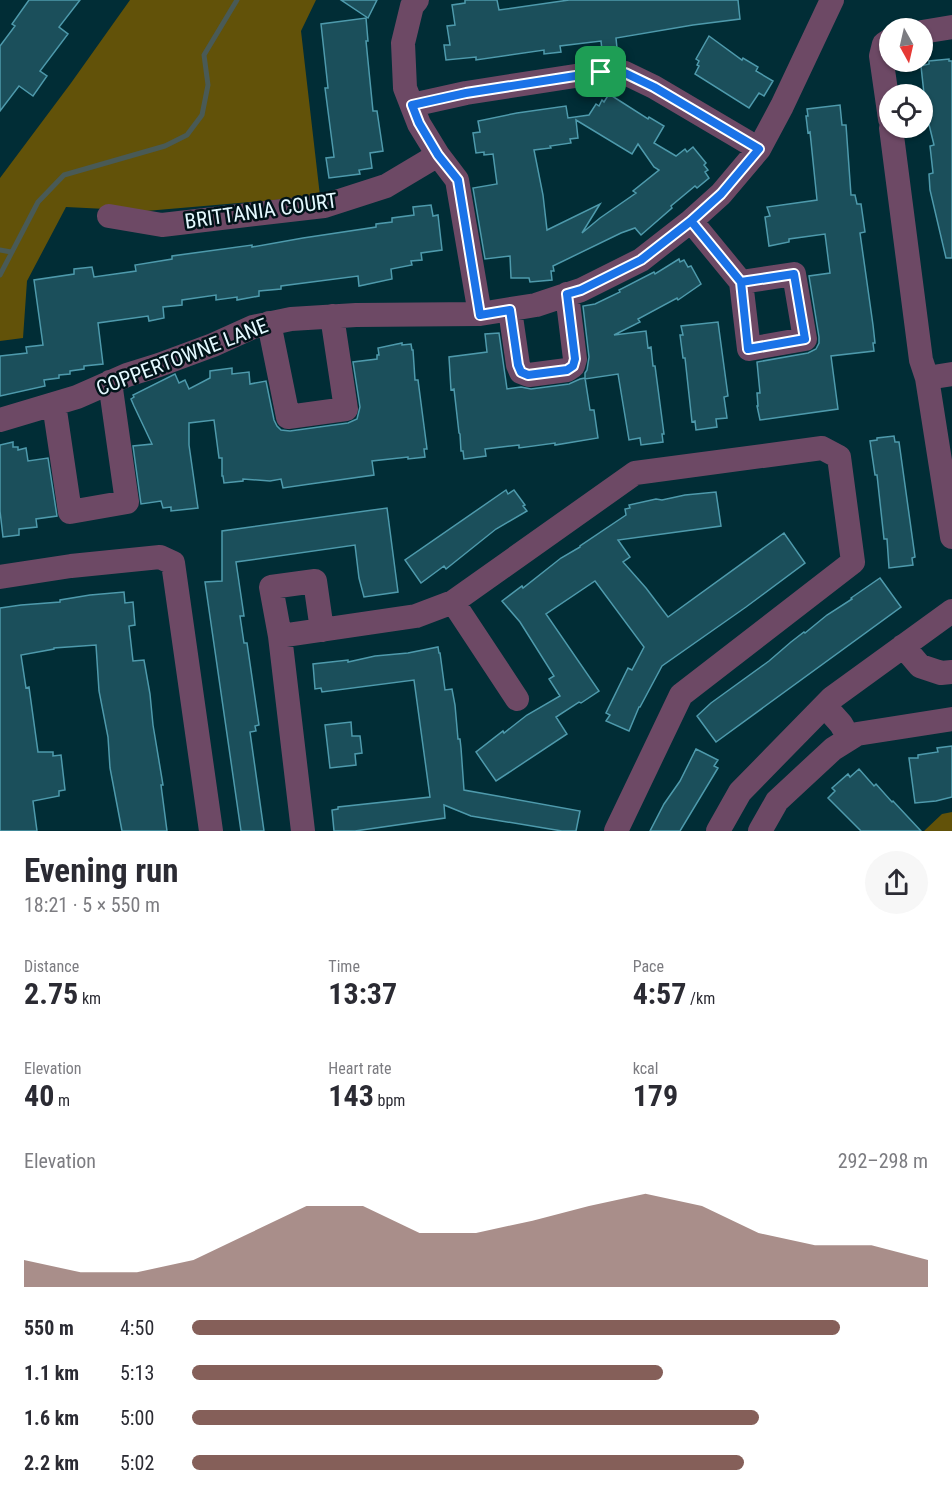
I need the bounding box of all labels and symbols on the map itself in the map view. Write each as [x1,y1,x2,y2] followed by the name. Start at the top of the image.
[879,18,933,72] north arrow
[575,46,626,97] pin
[183,188,339,234] street label: BRITTANIA COURT
[93,313,271,401] street label: COPPERTOWNE LANE

